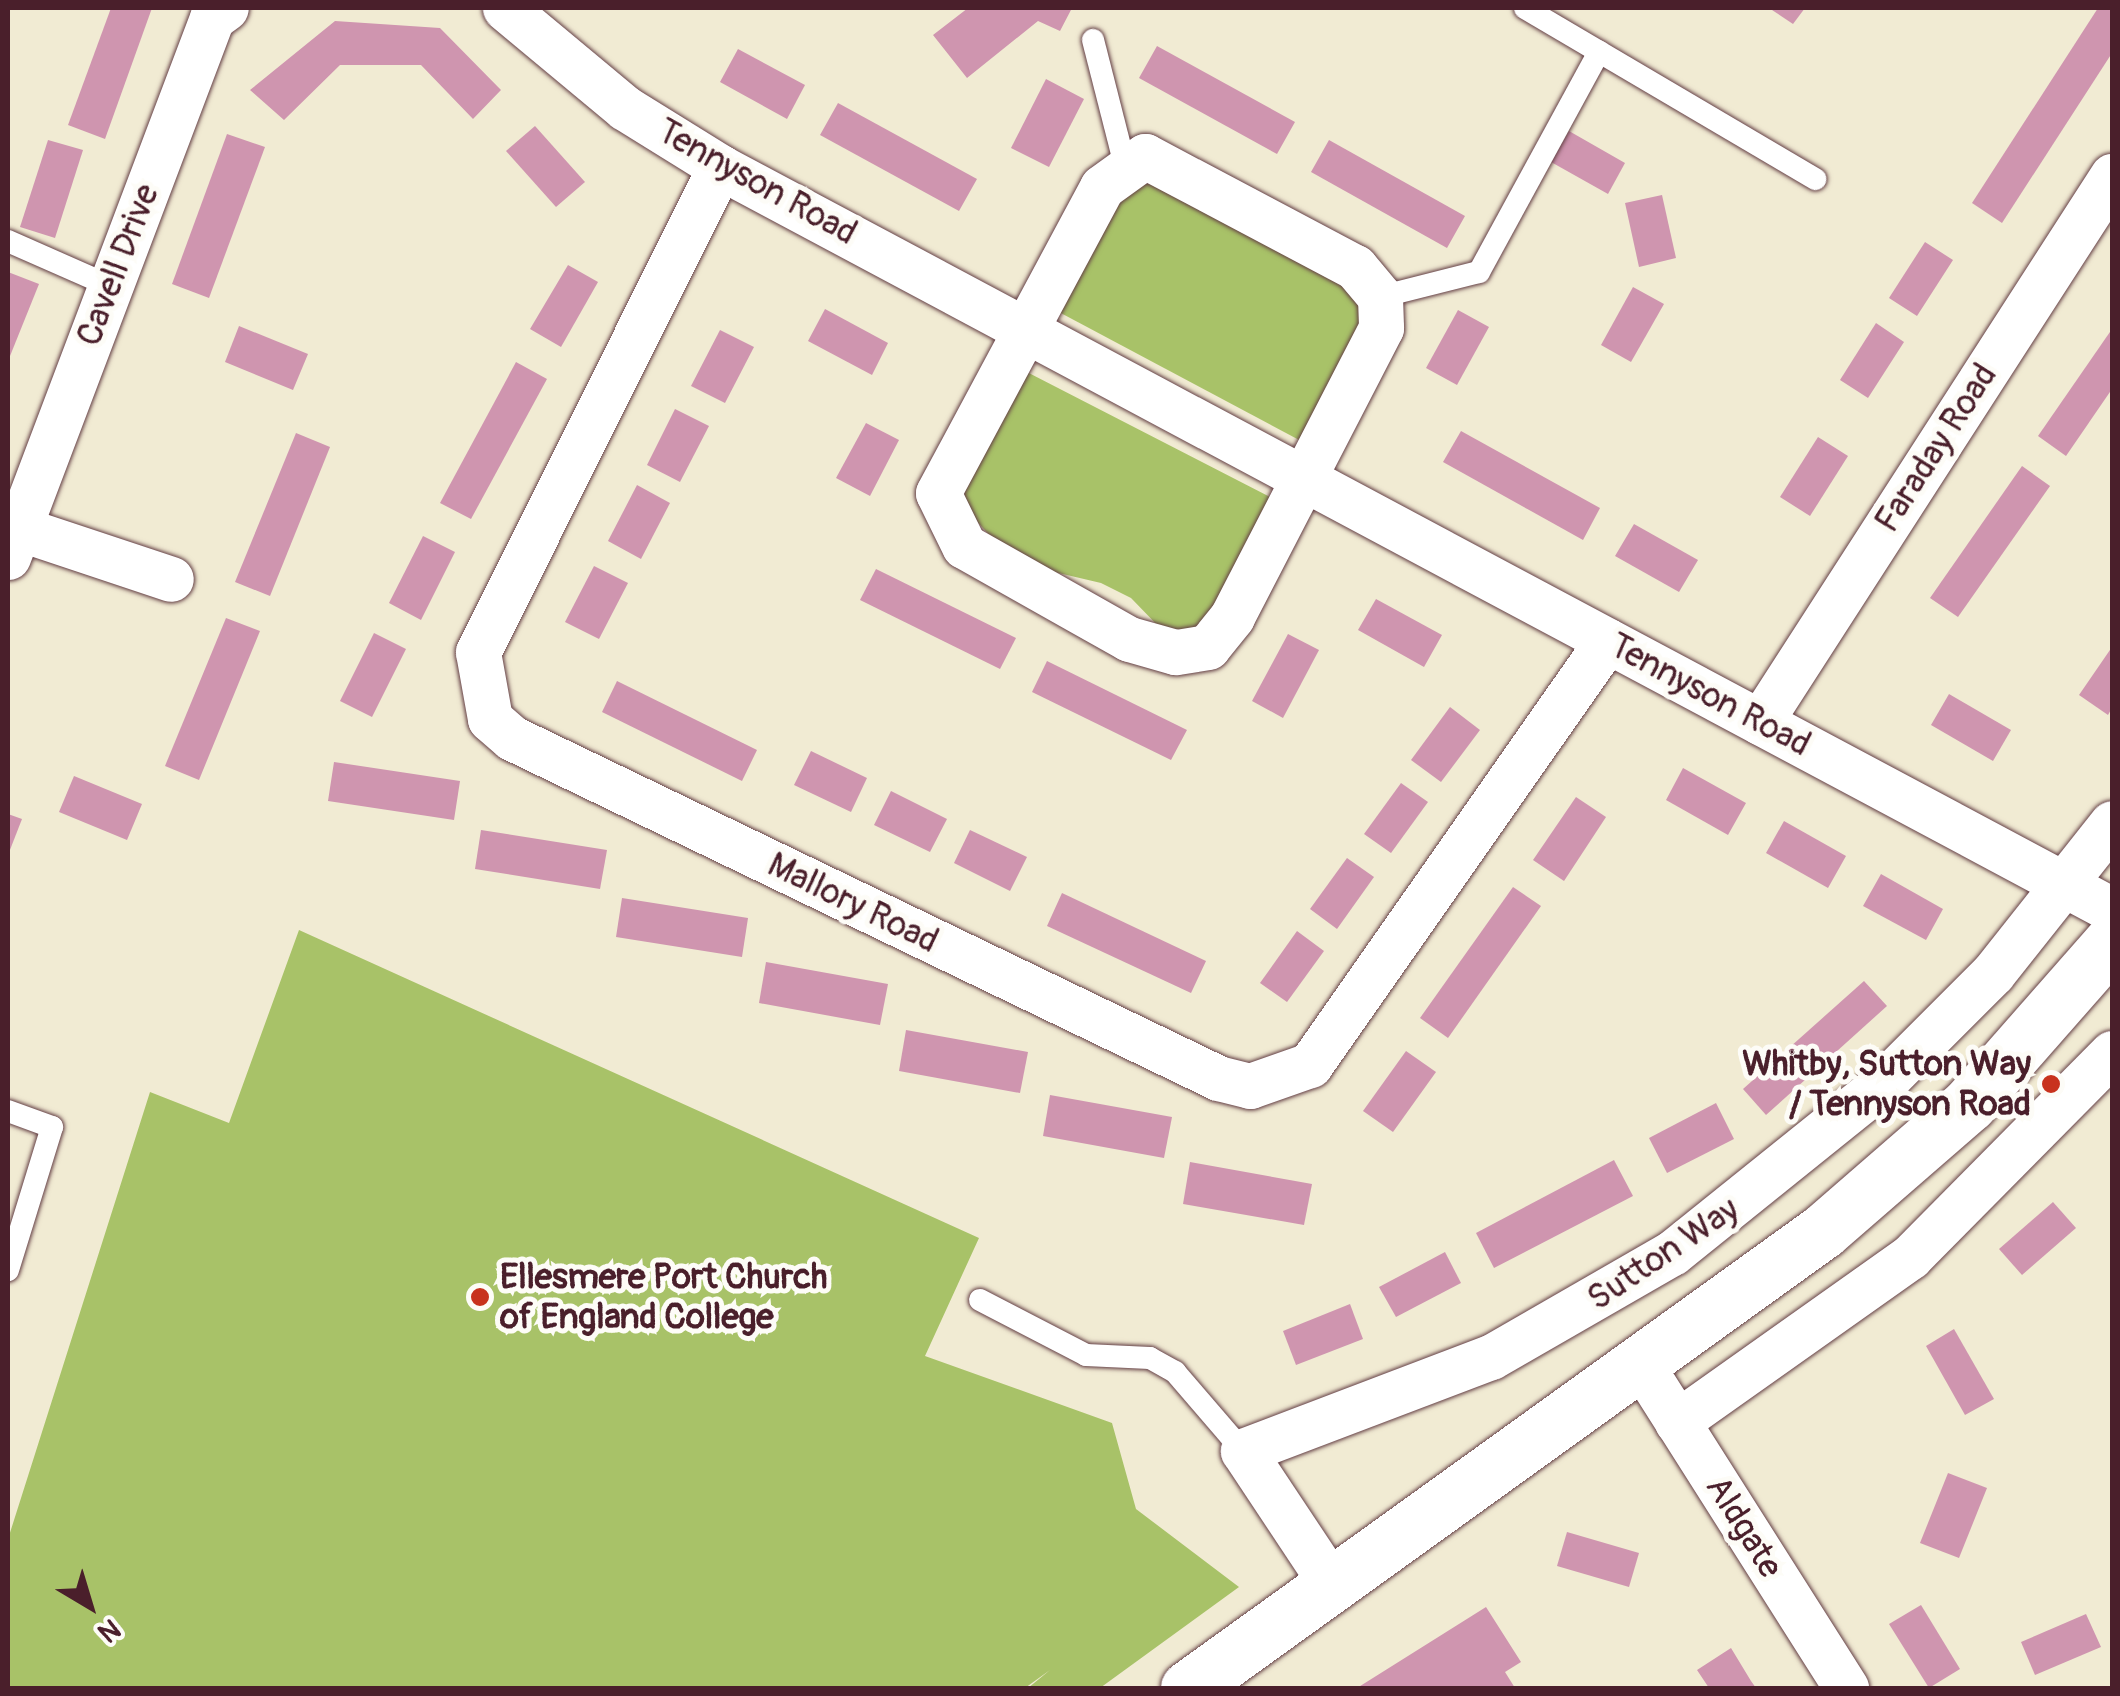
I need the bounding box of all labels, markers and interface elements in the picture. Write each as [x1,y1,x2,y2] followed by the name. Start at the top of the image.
[650,110,864,254] street label: Tennyson Road
[68,178,168,352] street label: Cavell Drive
[1866,356,2006,540] street label: Faraday Road
[1602,624,1818,766] street label: Tennyson Road
[761,844,945,962] street label: Mallory Road
[1742,1043,2031,1125] place label: Whitby, Sutton Way / Tennyson Road
[2040,1073,2062,1095] marker: Whitby, Sutton Way / Tennyson Road
[1579,1188,1747,1320] street label: Sutton Way
[500,1256,827,1338] place label: Ellesmere Port Church of England College
[469,1286,491,1308] marker: Ellesmere Port Church of England College
[1696,1468,1792,1586] street label: Aldgate
[40,1556,140,1656] north arrow
[91,1610,127,1650] text: N

